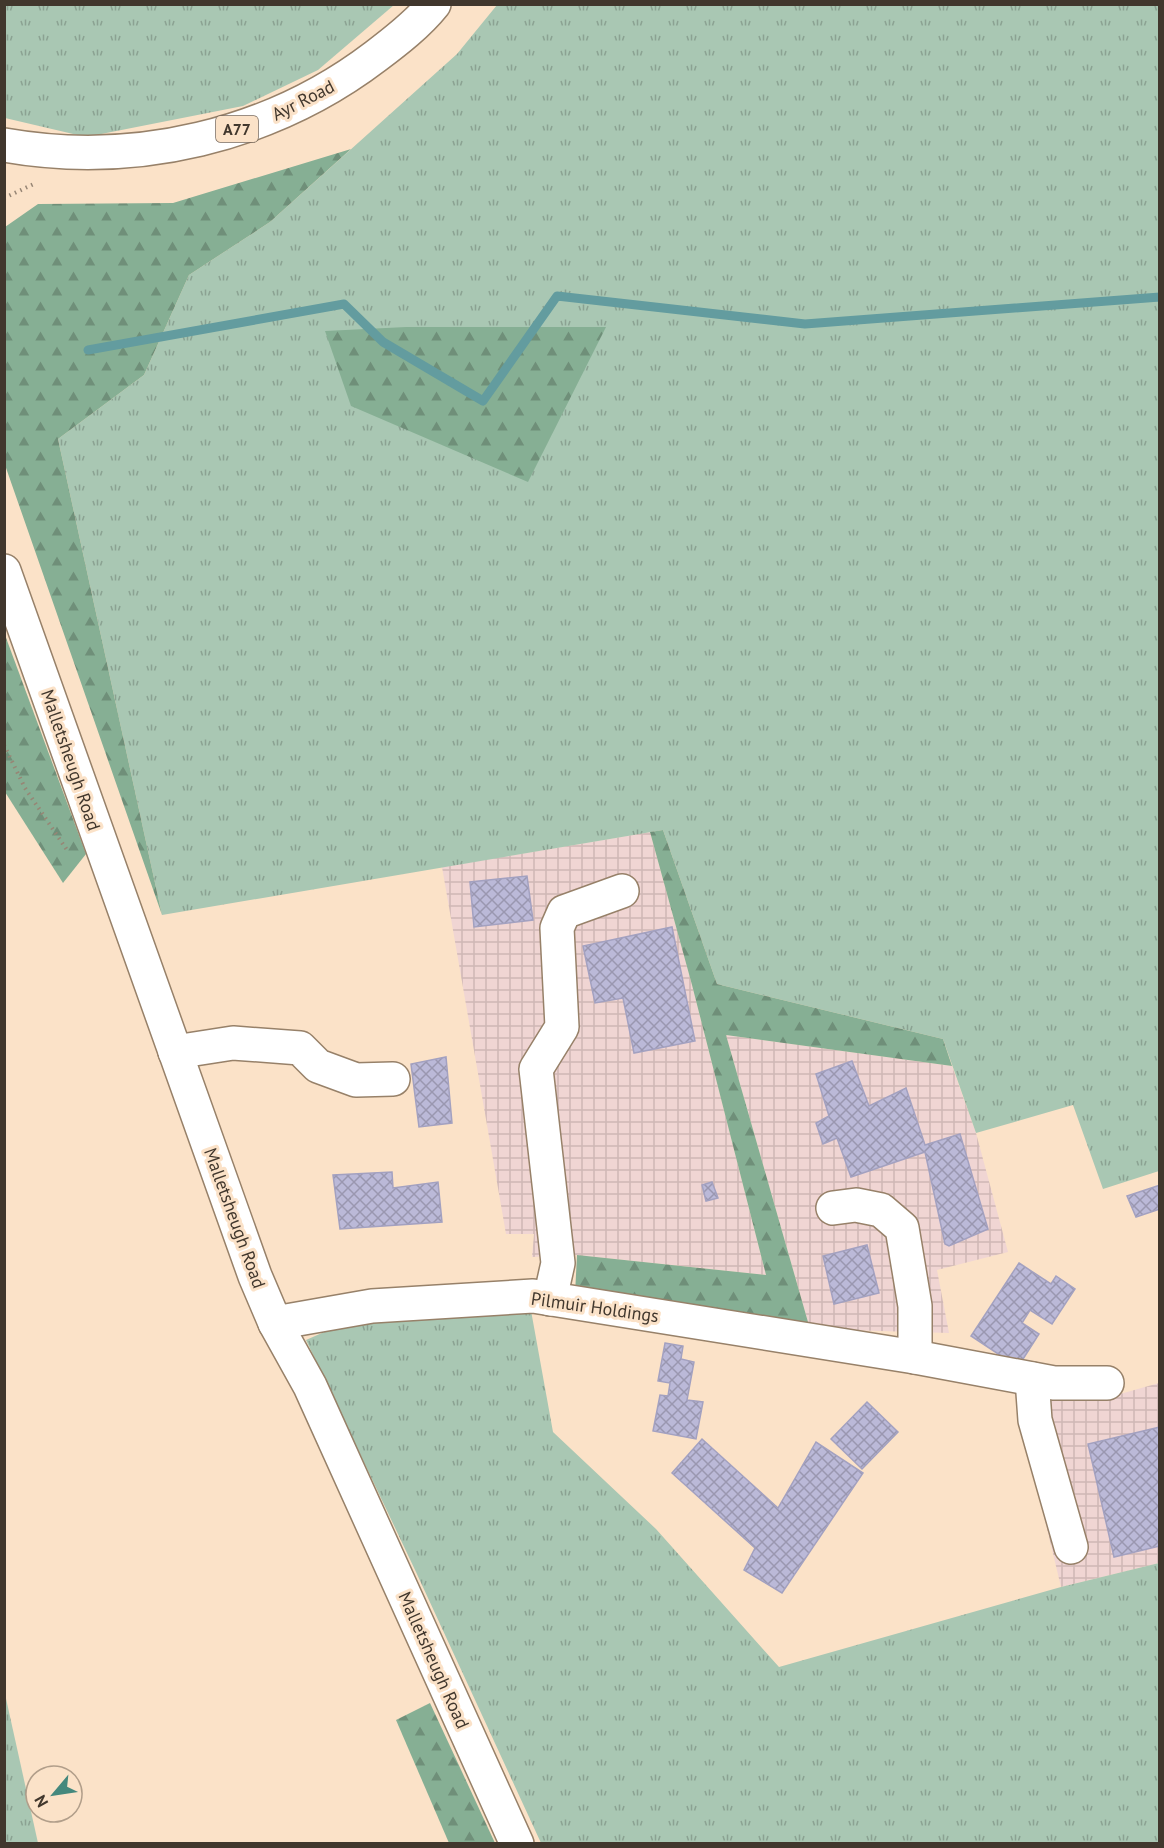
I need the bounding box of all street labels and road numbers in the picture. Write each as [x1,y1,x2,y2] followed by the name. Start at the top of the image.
[268,74,338,126] street label: Ayr Road
[216,116,258,142] road number: A77
[36,686,106,834] street label: Malletsheugh Road
[199,1145,271,1291] street label: Malletsheugh Road
[530,1287,660,1327] street label: Pilmuir Holdings
[393,1588,475,1732] street label: Malletsheugh Road

